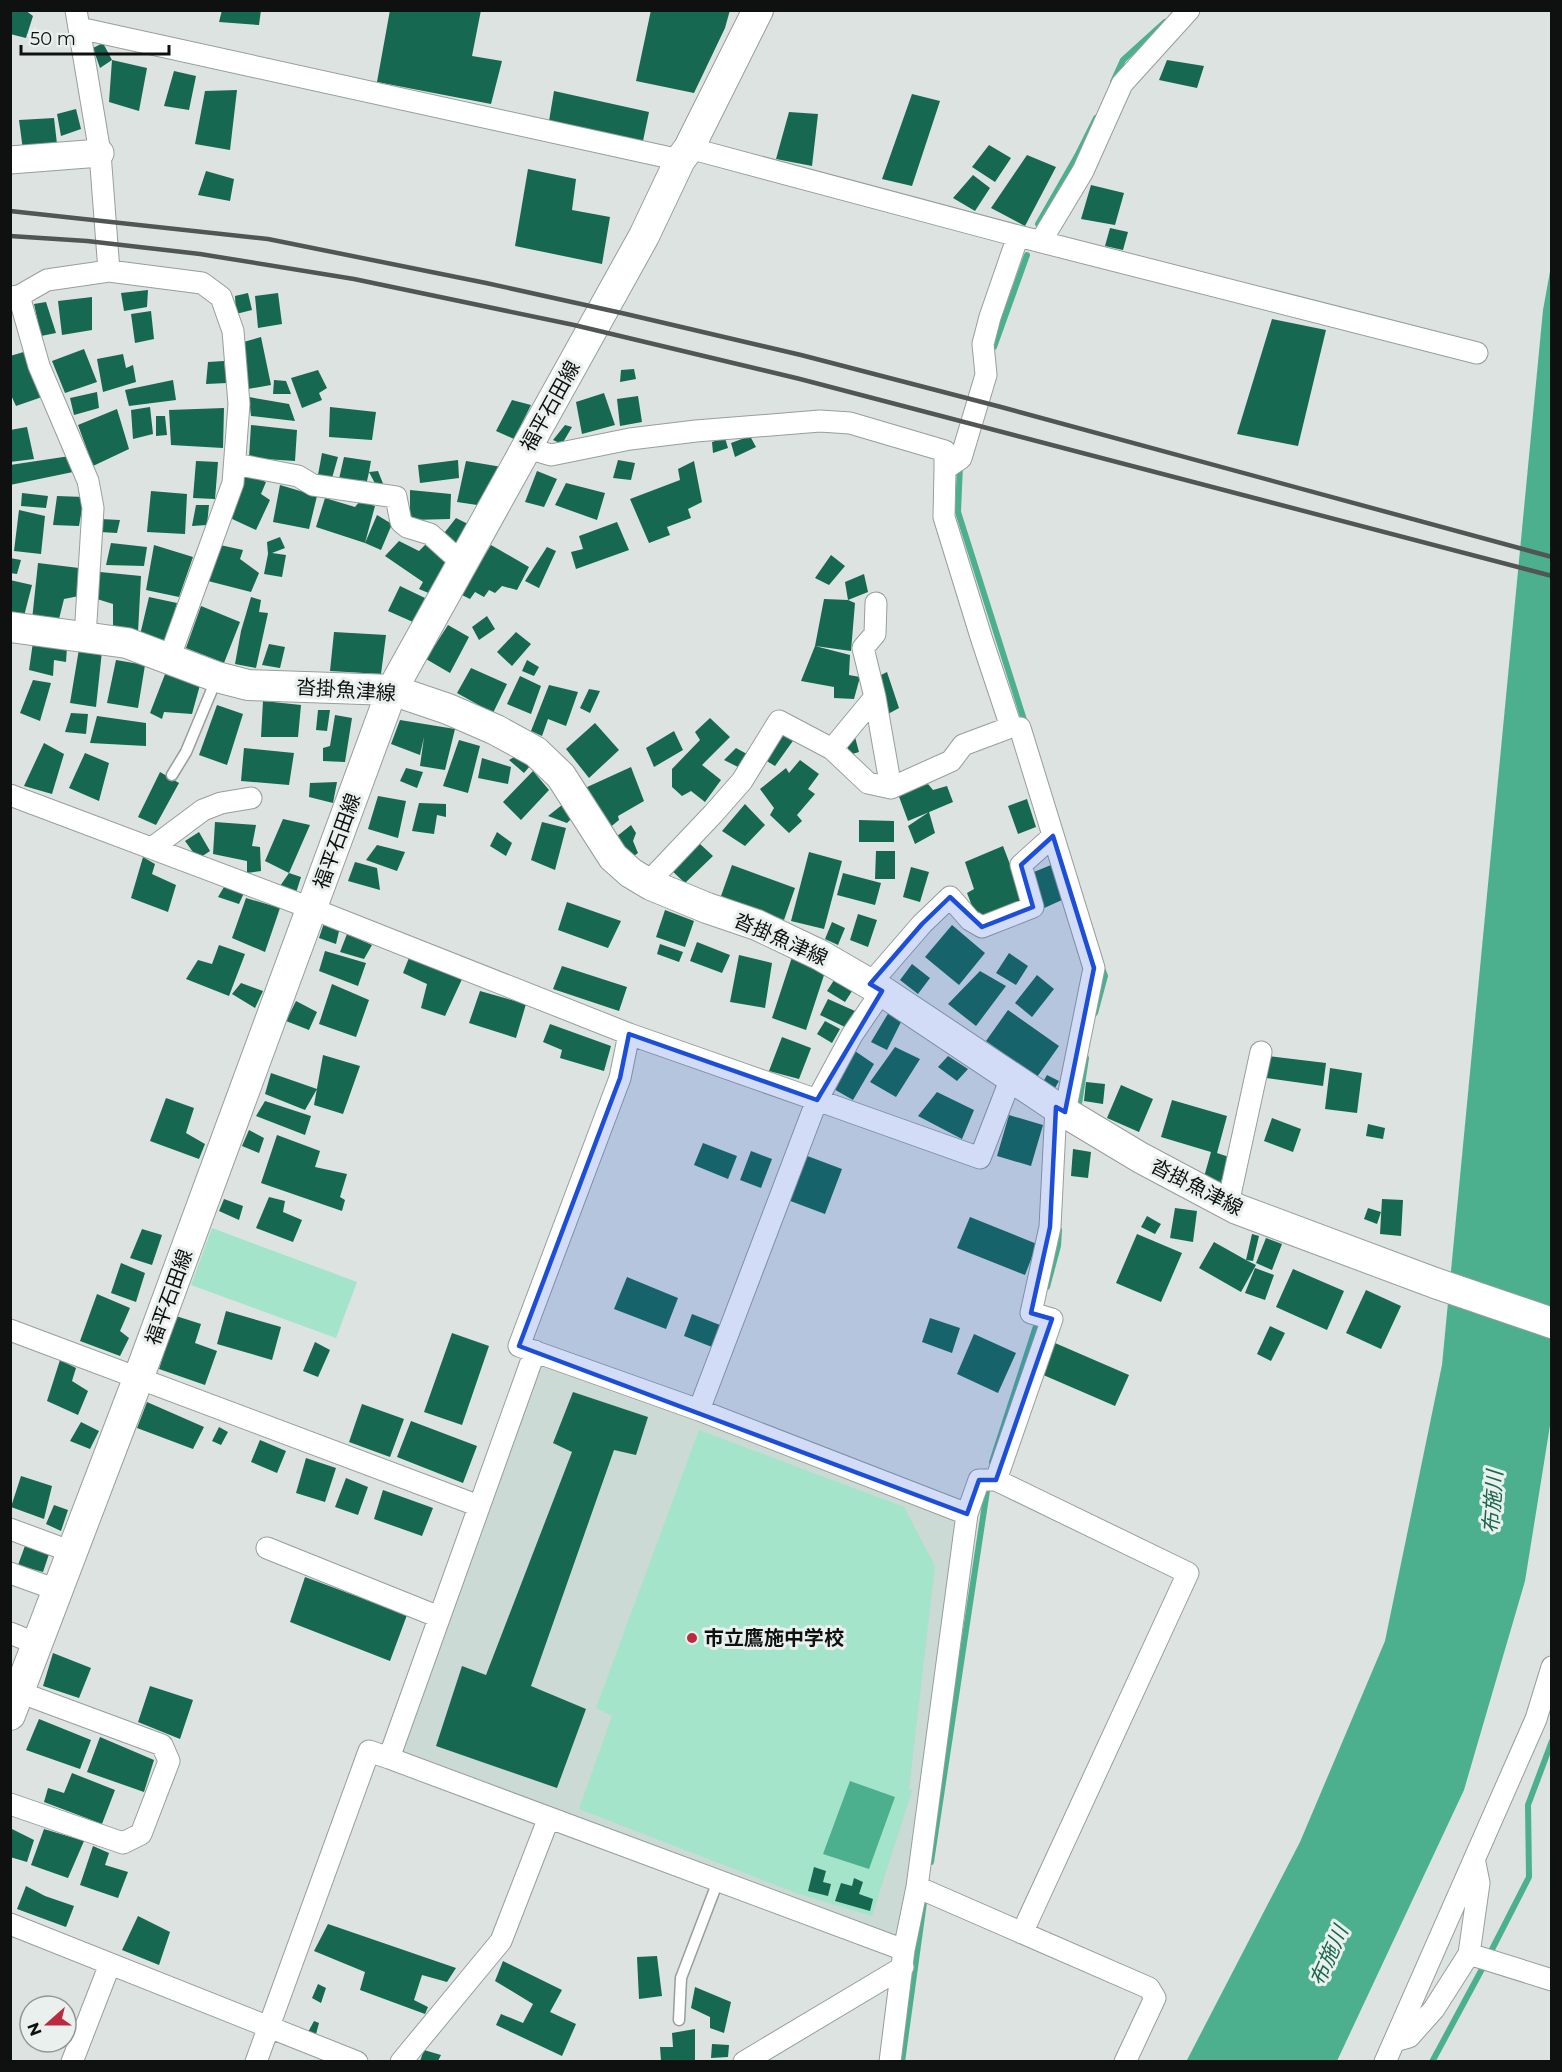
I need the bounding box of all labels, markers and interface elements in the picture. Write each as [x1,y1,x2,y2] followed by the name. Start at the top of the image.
[21,18,170,56] scale bar
[30,28,76,50] text: 50 m
[515,356,585,456] street label: 福平石田線
[295,675,397,705] street label: 沓掛魚津線
[309,790,365,892] street label: 福平石田線
[730,908,832,970] street label: 沓掛魚津線
[1147,1154,1247,1220] street label: 沓掛魚津線
[141,1246,197,1348] street label: 福平石田線
[1478,1468,1507,1534] water label: 布施川
[704,1626,844,1650] place label: 市立鷹施中学校
[685,1631,699,1645] marker: 市立鷹施中学校
[1304,1920,1354,1990] water label: 布施川
[18,1994,78,2054] north arrow
[23,2020,46,2039] text: N

